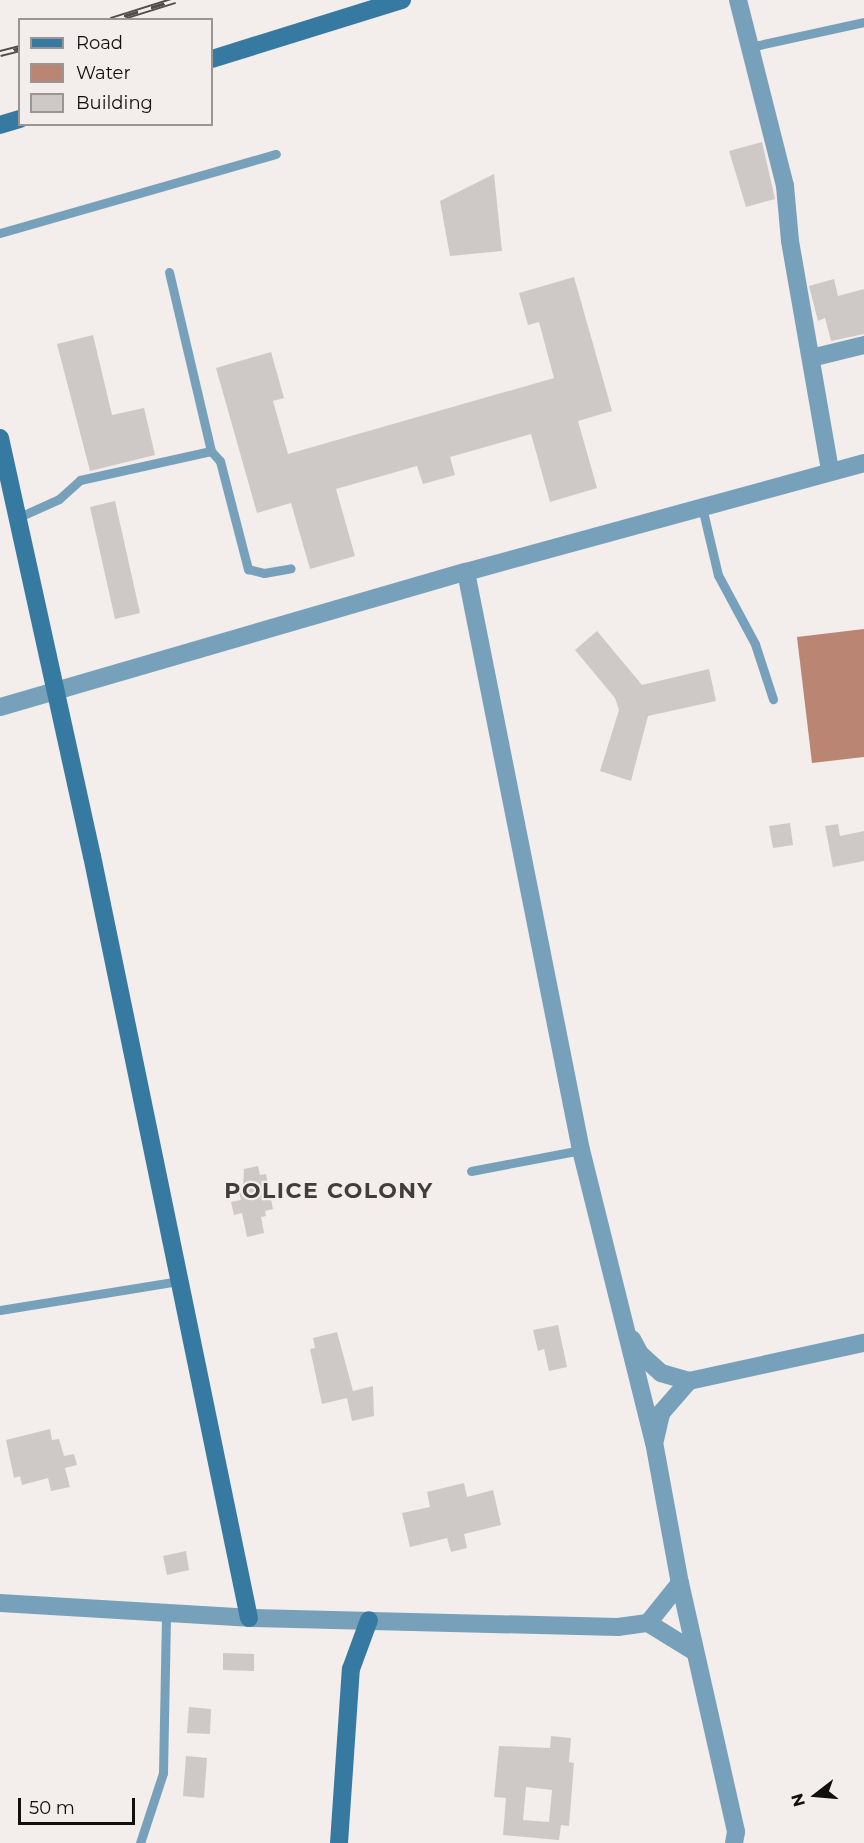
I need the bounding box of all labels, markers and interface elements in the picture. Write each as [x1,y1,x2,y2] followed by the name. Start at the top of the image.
[18,18,213,126] legend
[76,32,123,54] text: Road
[76,62,131,84] text: Water
[76,92,153,114] text: Building
[224,1178,434,1204] district label: POLICE COLONY
[786,1765,846,1825] north arrow
[21,1786,138,1824] scale bar
[787,1791,809,1809] text: N
[29,1797,75,1819] text: 50 m

